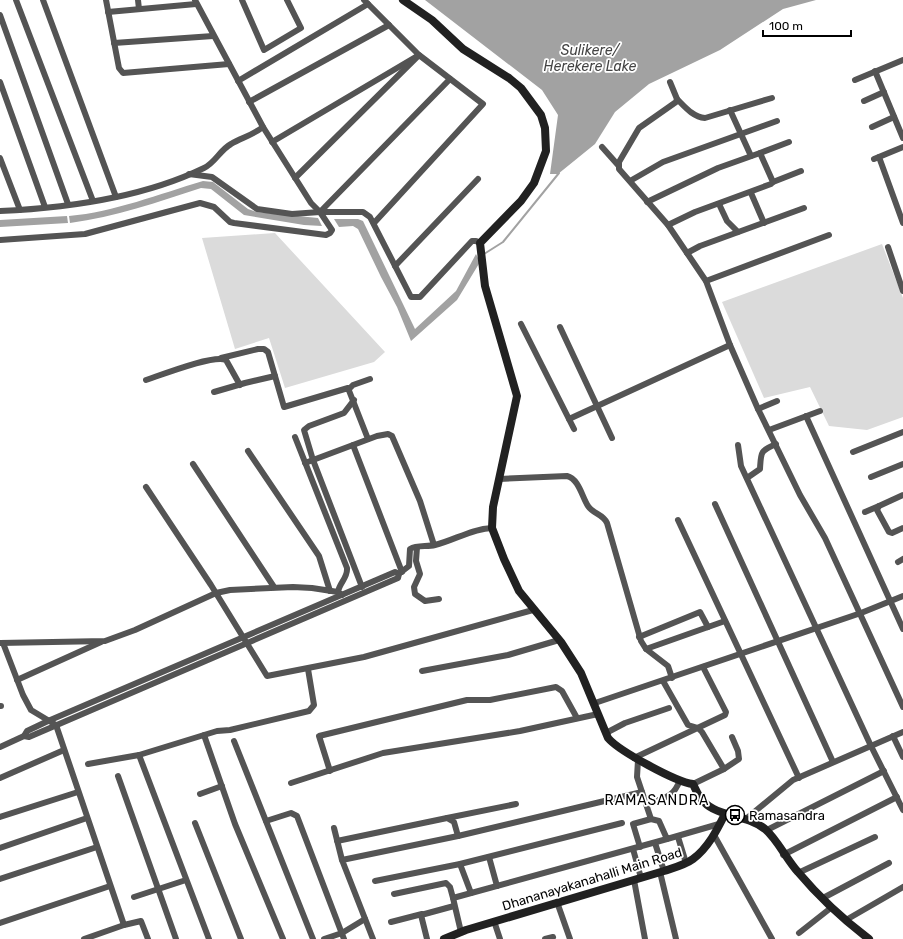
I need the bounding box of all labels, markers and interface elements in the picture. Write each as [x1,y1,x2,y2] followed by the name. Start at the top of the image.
[763,12,851,38] scale bar
[769,19,803,33] text: 100 m
[544,42,637,75] water label: Sulikere/ Herekere Lake
[605,792,709,809] district label: RAMASANDRA
[724,804,746,826] bus stop icon: Ramasandra
[749,808,825,823] place label: Ramasandra
[500,844,684,914] street label: Dhananayakanahalli Main Road

